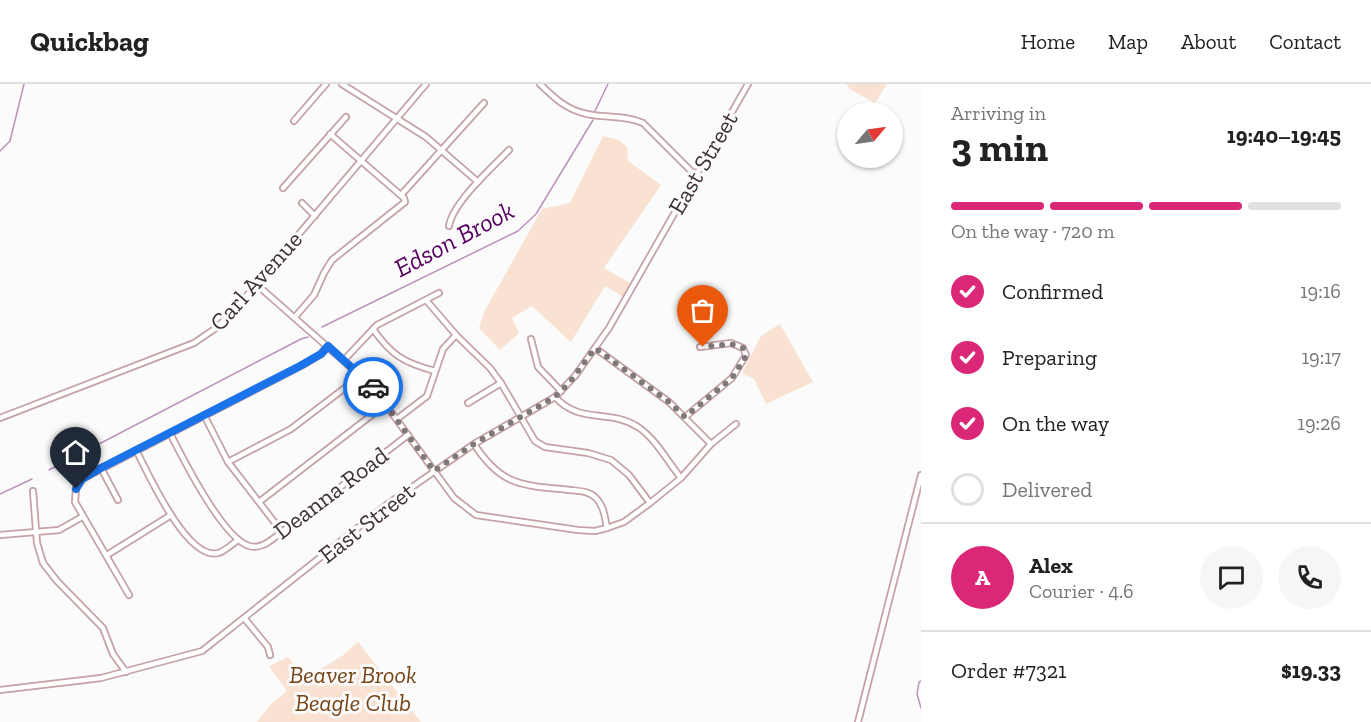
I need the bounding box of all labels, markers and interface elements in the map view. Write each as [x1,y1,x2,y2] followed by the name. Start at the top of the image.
[30,25,149,58] text: Quickbag
[1021,29,1075,54] text: Home
[1108,29,1148,54] text: Map
[1181,29,1236,54] text: About
[1269,29,1341,54] text: Contact
[951,101,1046,125] text: Arriving in
[837,102,903,168] north arrow
[837,102,903,168] map controls
[662,106,744,219] street label: East Street
[1227,122,1341,149] text: 19:40–19:45
[951,124,1048,171] text: 3 min
[389,194,519,284] water label: Edson Brook
[951,219,1114,243] text: On the way · 720 m
[203,225,308,337] street label: Carl Avenue
[951,275,984,308] icon: check
[1002,278,1103,305] text: Confirmed
[1300,279,1341,303] text: 19:16
[677,285,728,347] pin
[686,294,719,327] icon: bag
[951,341,984,374] icon: check
[1002,344,1097,371] text: Preparing
[1301,345,1341,369] text: 19:17
[343,357,403,417] courier
[357,371,390,404] icon: car
[951,407,984,440] icon: check
[1002,410,1109,437] text: On the way
[1297,411,1341,435] text: 19:26
[50,427,101,489] pin
[59,436,92,469] icon: home
[268,440,394,545] street label: Deanna Road
[313,476,421,569] street label: East Street
[1002,476,1092,503] text: Delivered
[1200,546,1263,609] button: chat
[1278,546,1341,609] button: phone
[1029,552,1073,579] text: Alex
[975,564,990,591] text: A
[1029,579,1134,603] text: Courier · 4.6
[951,657,1067,684] text: Order #7321
[1281,657,1341,684] text: $19.33
[289,660,417,717] park label: Beaver Brook Beagle Club

